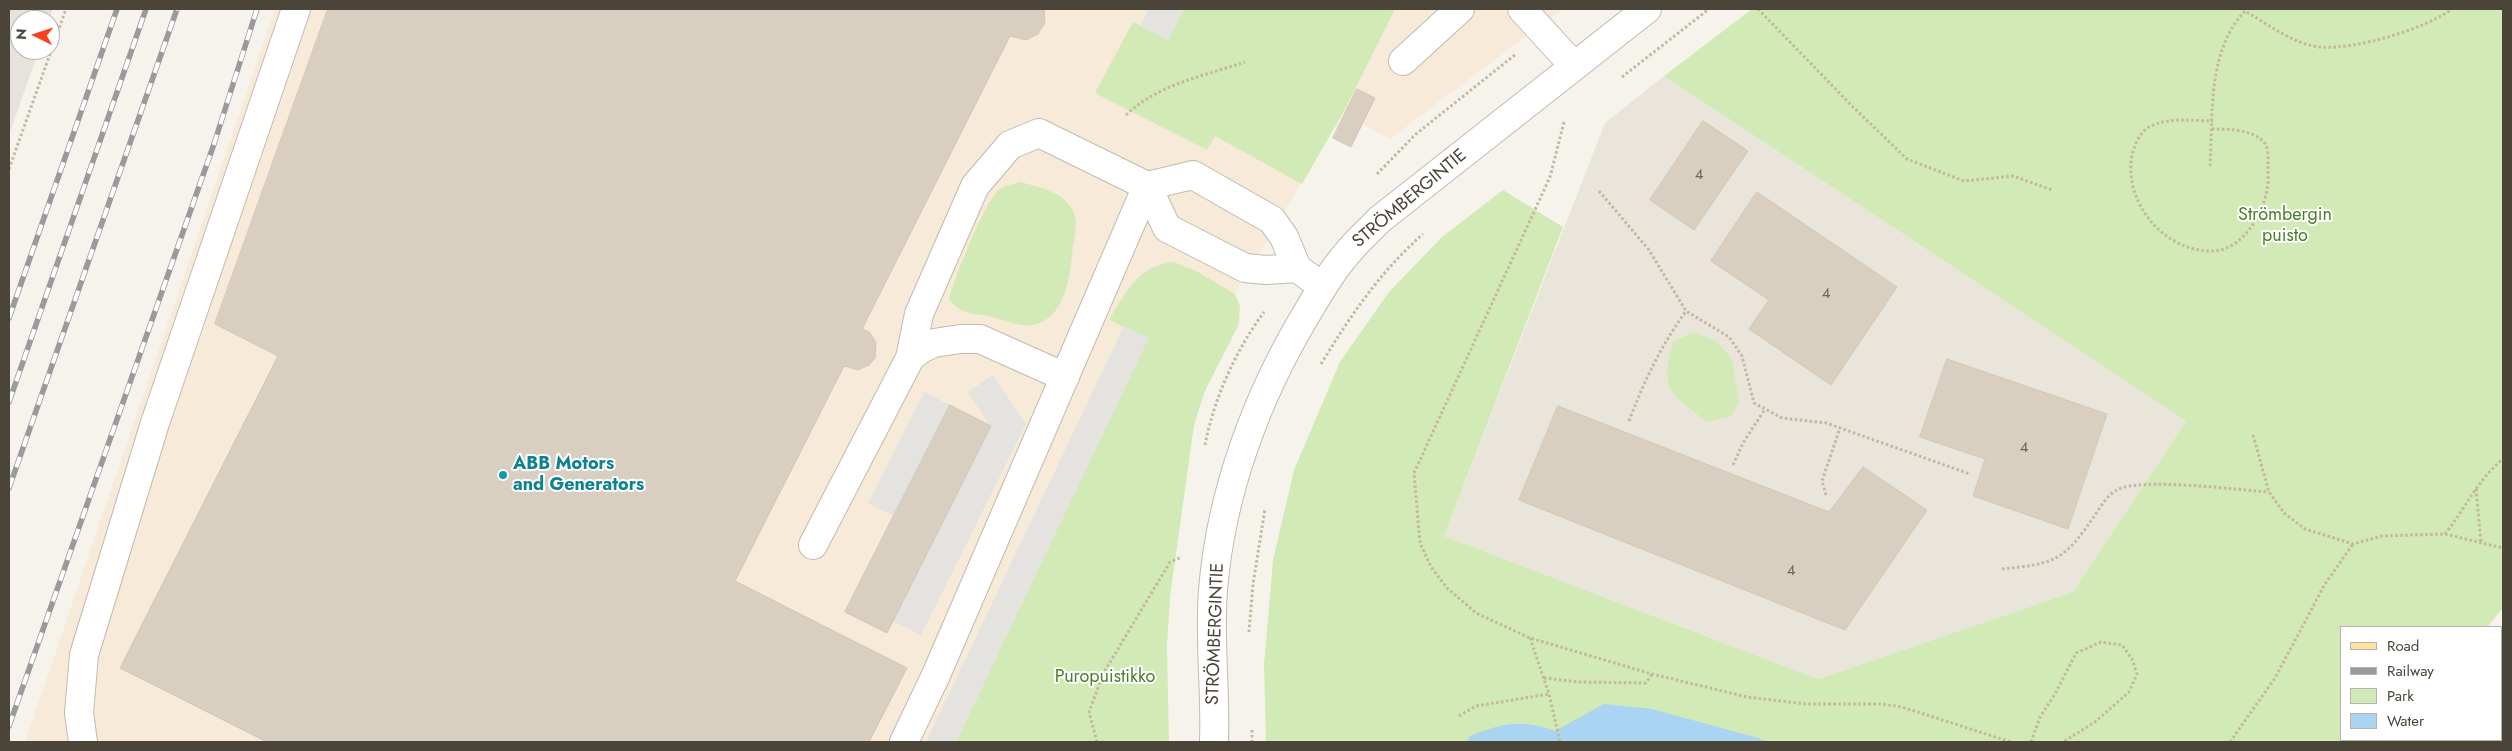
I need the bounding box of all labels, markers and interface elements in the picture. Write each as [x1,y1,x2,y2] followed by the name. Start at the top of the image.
[10,10,60,60] north arrow
[11,28,31,40] text: N
[1349,145,1471,253] street label: STRÖMBERGINTIE
[1695,166,1703,184] house number: 4
[2238,205,2332,248] park label: Strömbergin puisto
[1822,285,1830,303] house number: 4
[2020,439,2028,457] house number: 4
[513,454,644,496] place label: ABB Motors and Generators
[497,469,509,481] marker: ABB Motors and Generators
[1787,562,1795,580] house number: 4
[1203,563,1229,705] street label: STRÖMBERGINTIE
[2340,626,2502,741] legend
[2387,635,2419,657] text: Road
[2387,660,2434,682] text: Railway
[1055,667,1155,689] park label: Puropuistikko
[2387,685,2414,707] text: Park
[2387,710,2424,732] text: Water

